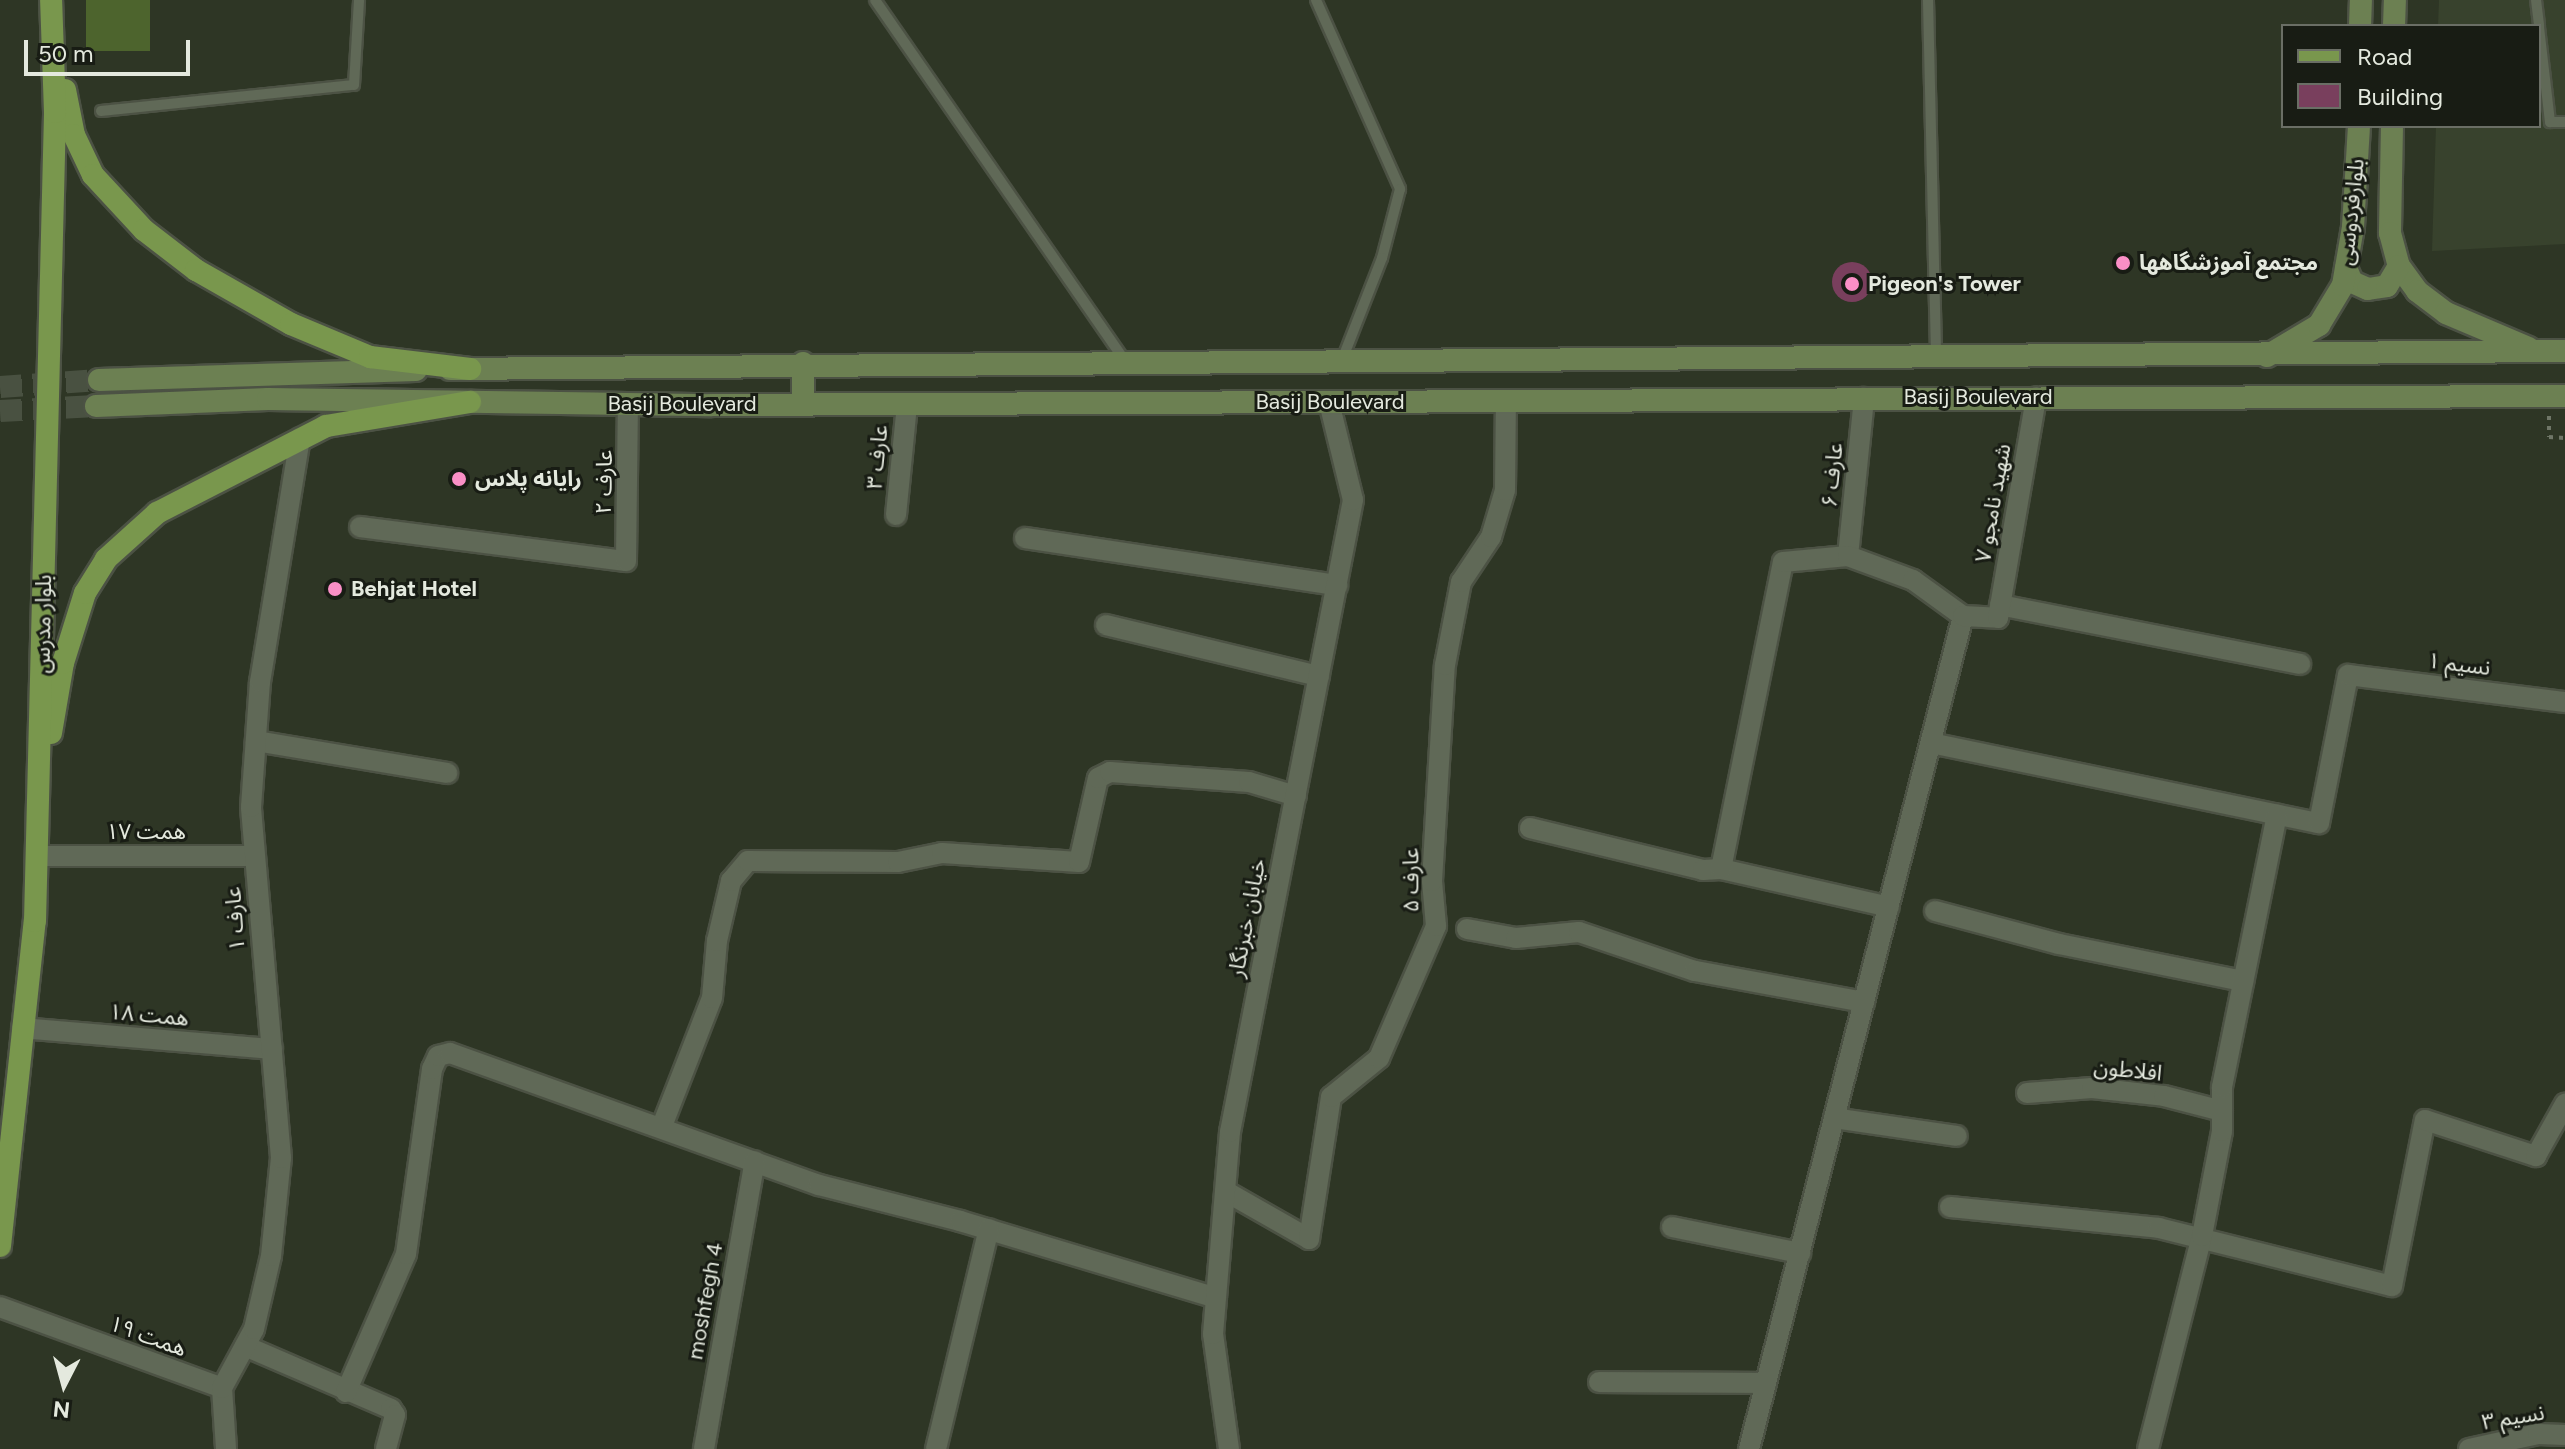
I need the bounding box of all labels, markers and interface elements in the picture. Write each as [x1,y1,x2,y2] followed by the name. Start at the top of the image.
[28,24,194,74] scale bar
[2281,24,2541,128] legend
[38,39,94,68] text: 50 m
[2357,42,2412,71] text: Road
[2357,82,2443,111] text: Building
[2332,157,2370,267] street label: بلوارفردوسی
[2139,250,2318,276] place label: مجتمع آموزشگاهها
[2114,254,2132,272] marker: مجتمع آموزشگاهها
[1868,271,2021,297] place label: Pigeon's Tower
[1843,275,1861,293] marker: Pigeon's Tower
[1903,384,2053,410] street label: Basij Boulevard
[1255,389,1405,415] street label: Basij Boulevard
[607,391,757,417] street label: Basij Boulevard
[860,424,894,490] street label: عارف ۳
[1815,442,1849,508] street label: عارف ۶
[1970,442,2016,564] street label: شهید نامجو ۷
[590,450,618,514] street label: عارف ۲
[475,466,582,492] place label: رایانه پلاس
[450,470,468,488] marker: رایانه پلاس
[29,574,57,674] street label: بلوار مدرس
[351,576,477,602] place label: Behjat Hotel
[326,580,344,598] marker: Behjat Hotel
[2426,647,2492,681] street label: نسیم ۱
[106,819,186,845] street label: همت ۱۷
[1398,848,1424,912] street label: عارف ۵
[1223,856,1271,980] street label: خیابان خبرنگار
[220,886,250,952] street label: عارف ۱
[108,998,190,1032] street label: همت ۱۸
[2093,1053,2163,1087] street label: افلاطون
[682,1240,728,1362] street label: moshfegh 4
[106,1310,190,1362] street label: همت ۱۹
[24,1345,104,1425] north arrow
[52,1395,71,1424] text: N
[2480,1399,2546,1435] street label: نسیم ۳

